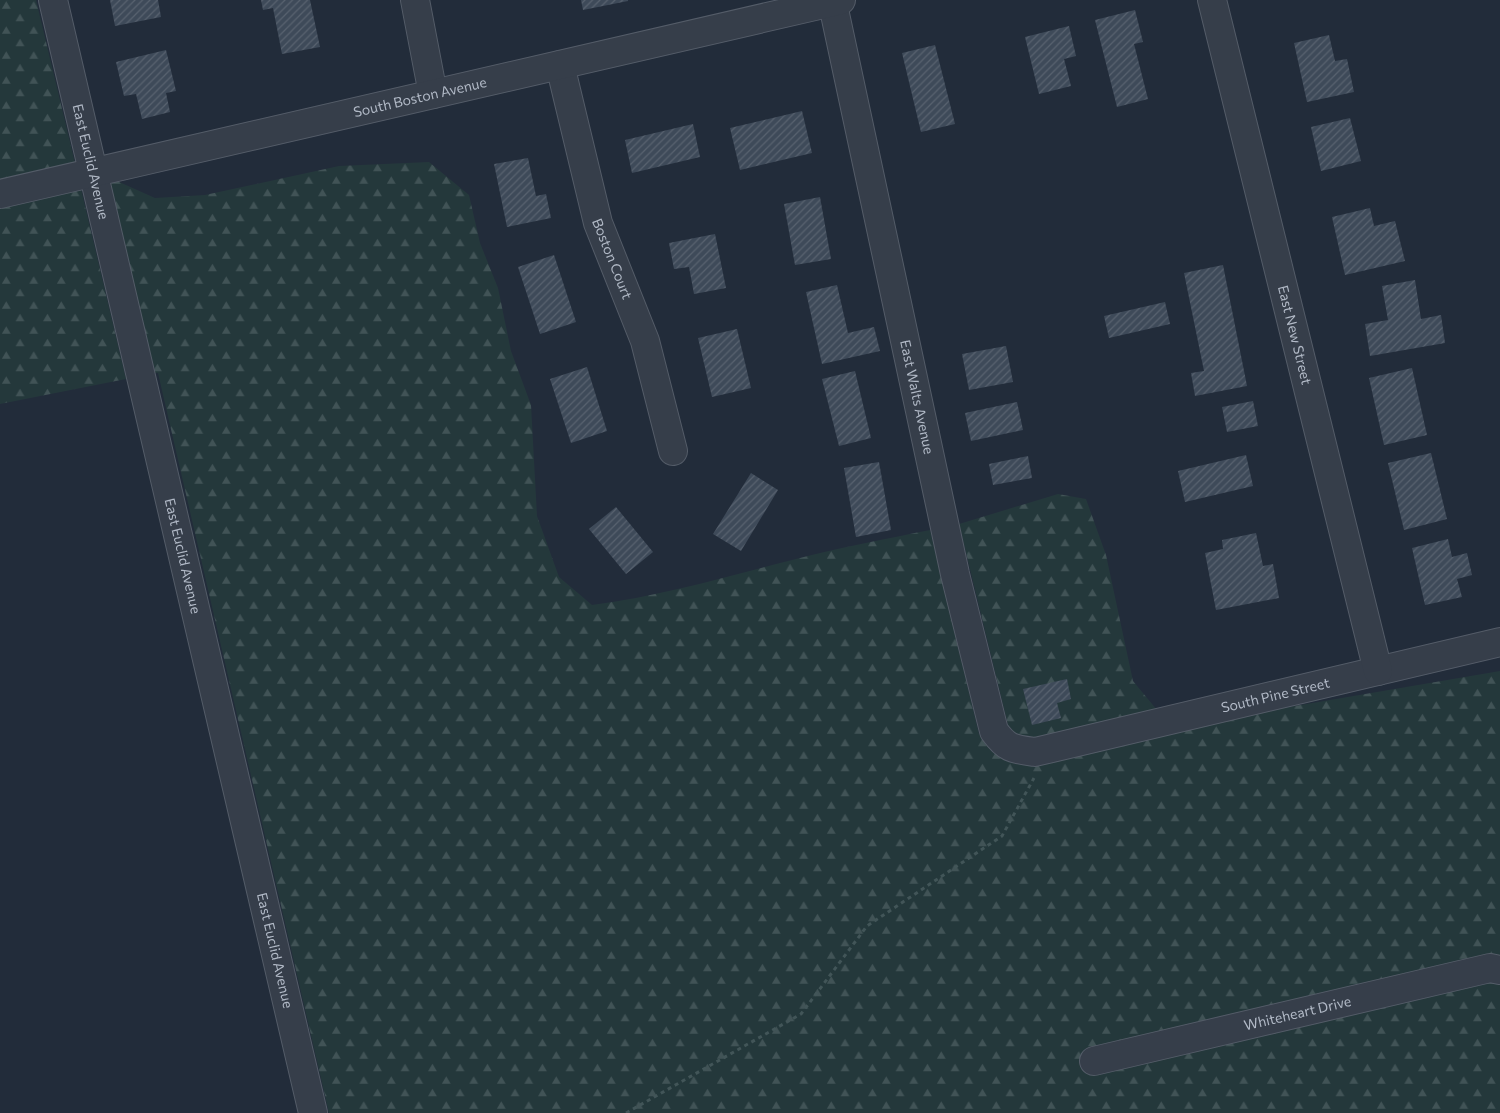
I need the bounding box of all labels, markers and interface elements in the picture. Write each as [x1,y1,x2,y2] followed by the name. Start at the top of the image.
[352,73,488,120] street label: South Boston Avenue
[70,102,113,221] street label: East Euclid Avenue
[589,216,637,302] street label: Boston Court
[1275,283,1316,386] street label: East New Street
[897,338,938,456] street label: East Walts Avenue
[162,496,205,615] street label: East Euclid Avenue
[1219,674,1331,716] street label: South Pine Street
[254,891,297,1010] street label: East Euclid Avenue
[1242,992,1353,1034] street label: Whiteheart Drive

